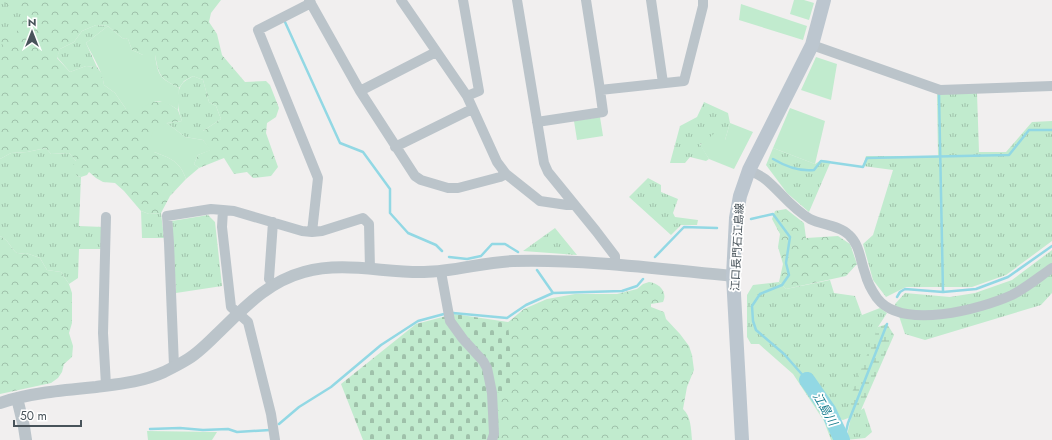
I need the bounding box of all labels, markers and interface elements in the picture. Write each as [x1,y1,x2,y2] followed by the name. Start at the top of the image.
[12,12,52,52] north arrow
[28,14,36,30] text: N
[727,203,747,291] street label: 江口長門石江島線
[808,389,843,431] water label: 江島川
[14,402,81,428] scale bar
[20,407,47,425] text: 50 m

